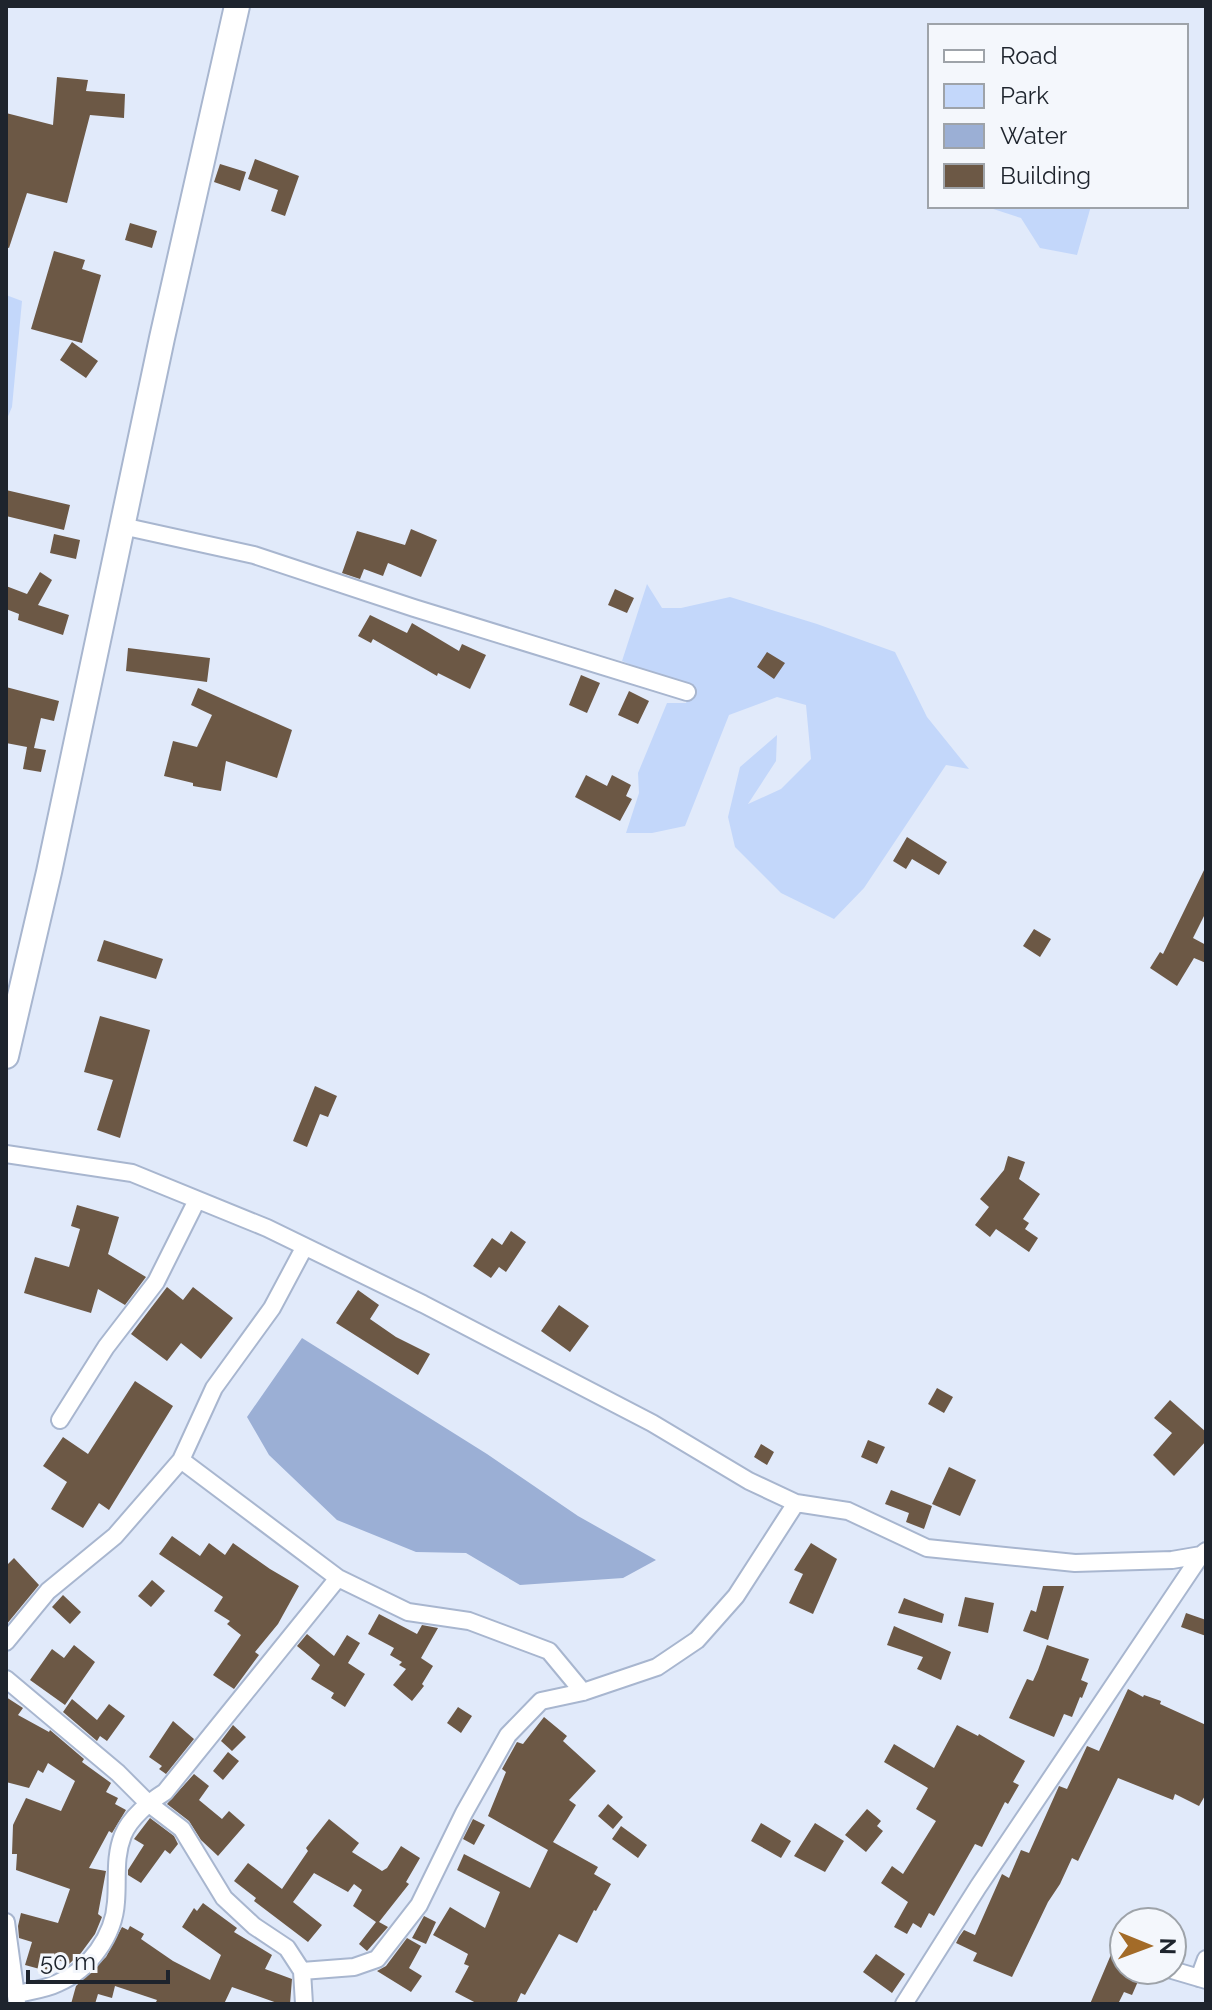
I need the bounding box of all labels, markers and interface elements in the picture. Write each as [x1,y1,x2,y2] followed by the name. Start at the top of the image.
[928,24,1188,208] legend
[1000,41,1058,70] text: Road
[1000,81,1049,110] text: Park
[1000,121,1068,150] text: Water
[1000,161,1091,190] text: Building
[1108,1906,1188,1986] north arrow
[28,1934,168,1984] scale bar
[1155,1938,1181,1955] text: N
[40,1947,96,1976] text: 50 m

